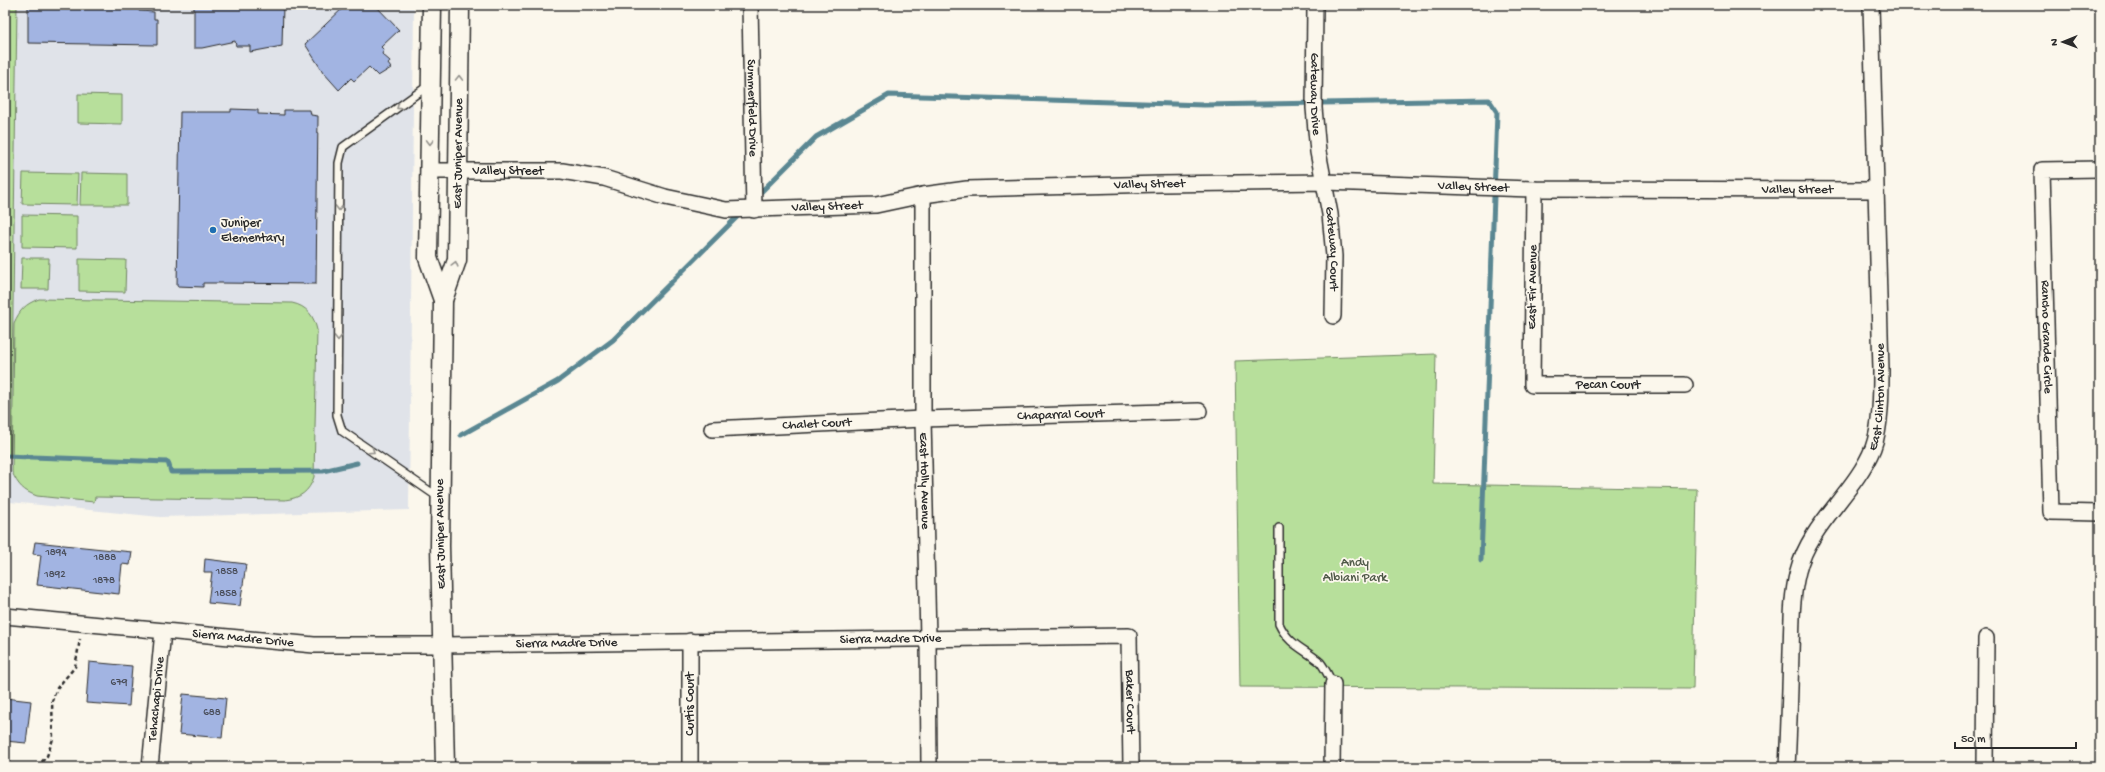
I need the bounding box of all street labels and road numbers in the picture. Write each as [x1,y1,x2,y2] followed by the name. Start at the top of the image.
[1306,53,1324,136] street label: Gateway Drive
[744,59,760,157] street label: Summerfield Drive
[450,98,466,209] street label: East Juniper Avenue
[471,164,545,179] street label: Valley Street
[1113,176,1187,193] street label: Valley Street
[1437,178,1511,196] street label: Valley Street
[1761,182,1835,197] street label: Valley Street
[790,198,865,215] street label: Valley Street
[1321,205,1342,292] street label: Gateway Court
[1525,244,1541,329] street label: East Fir Avenue
[2037,280,2055,394] street label: Rancho Grande Circle
[1865,343,1889,453] street label: East Clinton Avenue
[1575,378,1642,393] street label: Pecan Court
[1017,406,1106,424] street label: Chaparral Court
[782,415,853,433] street label: Chalet Court
[916,432,933,530] street label: East Holly Avenue
[433,478,449,589] street label: East Juniper Avenue
[192,626,295,651] street label: Sierra Madre Drive
[840,631,942,647] street label: Sierra Madre Drive
[516,635,618,652] street label: Sierra Madre Drive
[145,656,168,743] street label: Tehachapi Drive
[1122,669,1138,735] street label: Baker Court
[683,671,698,736] street label: Curtis Court

